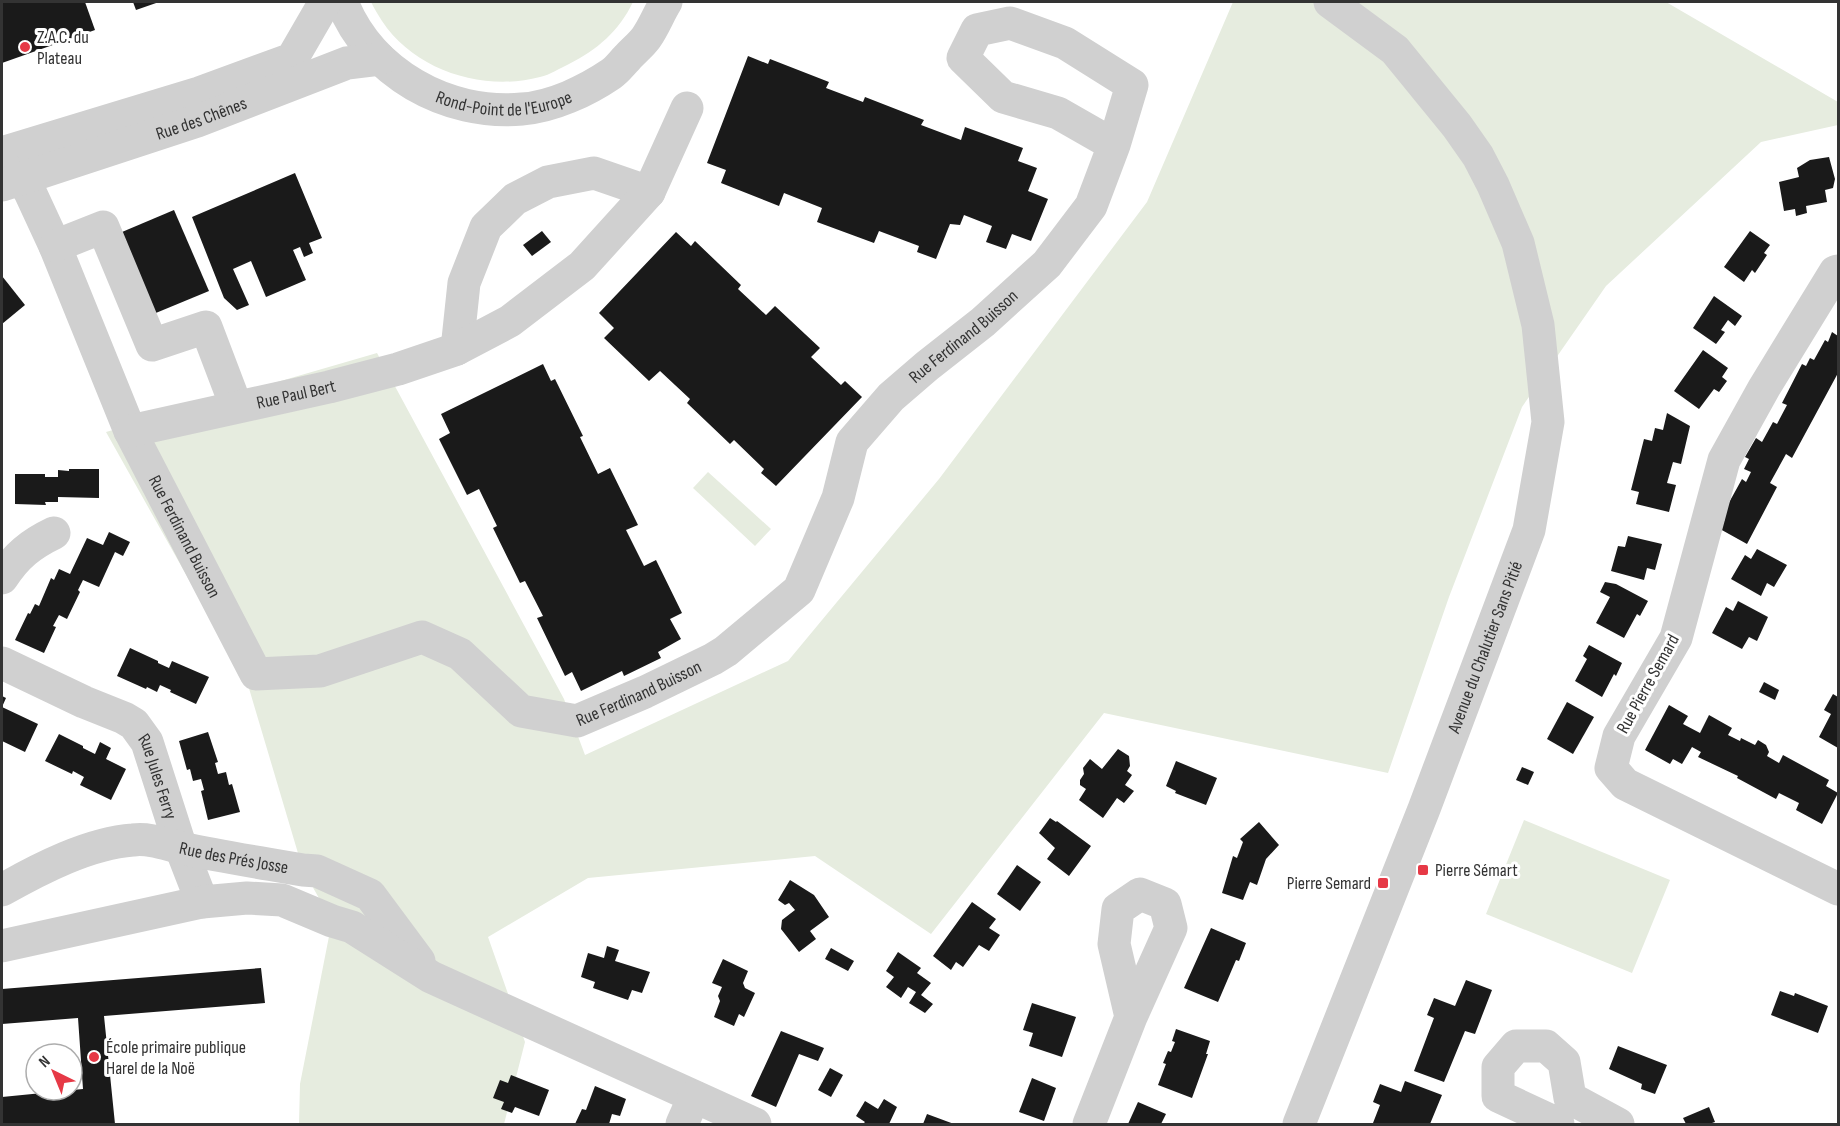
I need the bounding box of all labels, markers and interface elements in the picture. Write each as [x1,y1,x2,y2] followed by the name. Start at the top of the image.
[37,27,89,69] place label: Z.A.C. du Plateau
[18,40,32,54] marker: Z.A.C. du Plateau
[433,86,575,120] street label: Rond-Point de l'Europe
[153,92,250,144] street label: Rue des Chênes
[904,285,1022,388] street label: Rue Ferdinand Buisson
[255,375,338,413] street label: Rue Paul Bert
[144,472,225,601] street label: Rue Ferdinand Buisson
[1443,558,1527,737] street label: Avenue du Chalutier Sans Pitié
[1612,631,1684,737] street label: Rue Pierre Semard
[573,656,705,731] street label: Rue Ferdinand Buisson
[134,729,182,822] street label: Rue Jules Ferry
[177,837,290,878] street label: Rue des Prés Josse
[1435,860,1518,881] place label: Pierre Sémart
[1416,863,1430,877] marker: Pierre Sémart
[1287,873,1371,894] place label: Pierre Semard
[1376,876,1390,890] marker: Pierre Semard
[106,1037,246,1079] place label: École primaire publique Harel de la Noë
[24,1042,84,1102] north arrow
[87,1050,101,1064] marker: École primaire publique Harel de la Noë
[35,1052,54,1072] text: N

